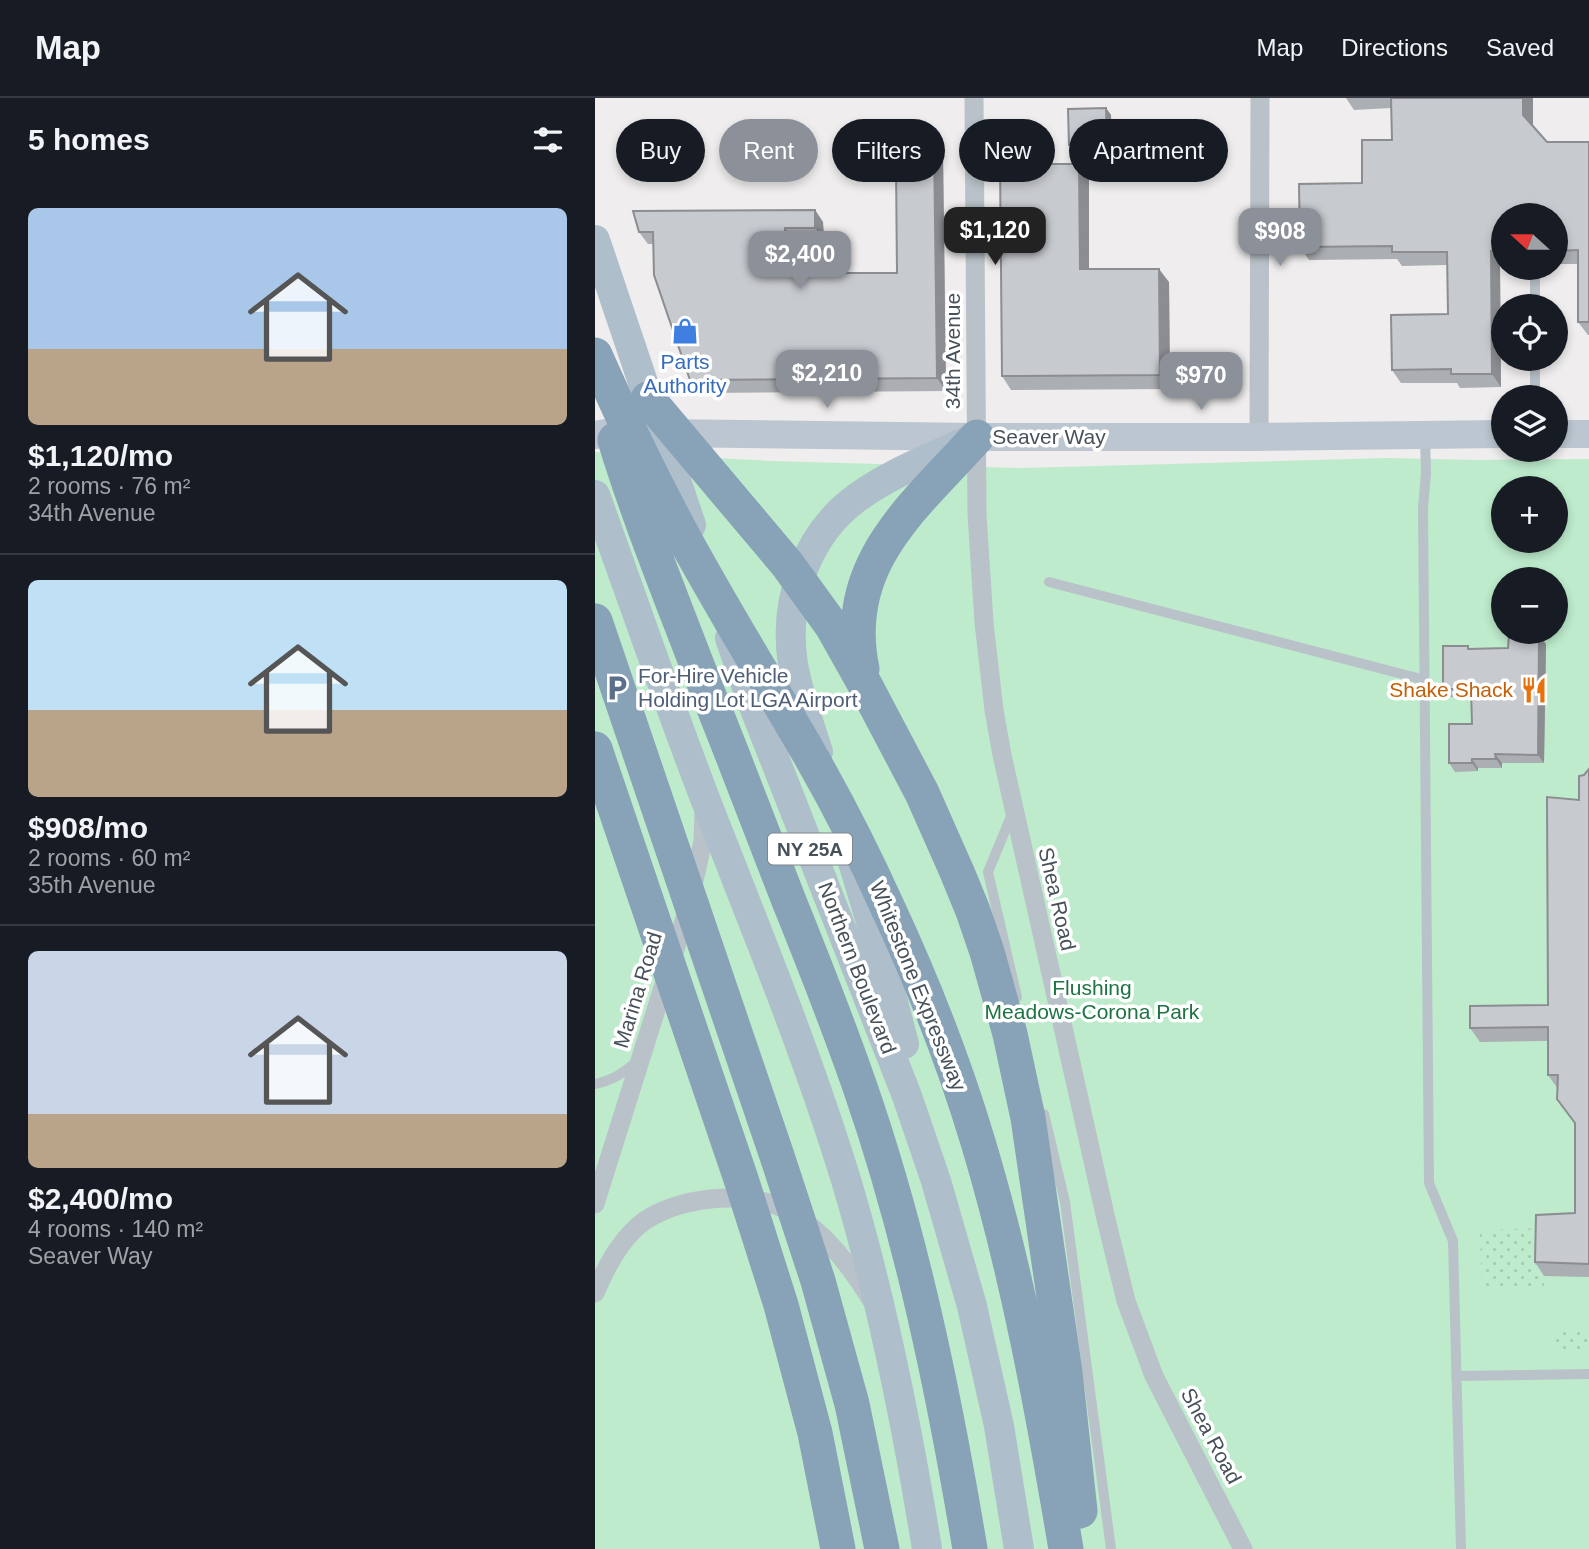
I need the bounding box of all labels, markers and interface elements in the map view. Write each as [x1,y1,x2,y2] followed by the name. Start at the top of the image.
[35,29,101,66] text: Map
[1257,34,1303,61] text: Map
[1341,34,1448,61] text: Directions
[1486,34,1554,61] text: Saved
[616,119,705,182] chip: Buy
[719,119,818,182] chip: Rent
[832,119,945,182] chip: Filters
[959,119,1055,182] chip: New
[1069,119,1228,182] chip: Apartment
[529,121,567,159] icon: filters
[28,123,150,156] text: 5 homes
[1491,203,1568,280] north arrow
[1491,203,1568,644] map controls
[938,208,1052,267] pin: $1,120
[1239,208,1321,268] pin: $908
[960,217,1030,243] text: $1,120
[1254,218,1306,244] text: $908
[743,232,857,291] pin: $2,400
[765,241,835,267] text: $2,400
[235,254,361,380] icon: home
[941,293,964,409] street label: 34th Avenue
[1491,294,1568,371] button: locate
[670,316,700,346] shop icon: Parts Authority
[644,350,727,397] place label: Parts Authority
[770,350,884,410] pin: $2,210
[1160,352,1242,412] pin: $970
[792,360,862,386] text: $2,210
[1175,362,1227,388] text: $970
[1491,385,1568,462] button: layers
[992,425,1106,448] street label: Seaver Way
[28,439,173,472] text: $1,120/mo
[28,473,190,499] text: 2 rooms · 76 m²
[1491,476,1568,553] button: +
[28,500,155,526] text: 34th Avenue
[1491,567,1568,644] button: −
[235,626,361,752] icon: home
[638,664,858,711] place label: For-Hire Vehicle Holding Lot LGA Airport
[602,673,632,703] parking icon: For-Hire Vehicle Holding Lot LGA Airport
[1519,675,1549,705] restaurant icon: Shake Shack
[1389,678,1513,701] place label: Shake Shack
[28,811,148,844] text: $908/mo
[768,834,852,864] road number: NY 25A
[28,845,190,871] text: 2 rooms · 60 m²
[1034,845,1081,953] street label: Shea Road
[28,872,155,898] text: 35th Avenue
[866,878,971,1094] street label: Whitestone Expressway
[814,879,901,1057] street label: Northern Boulevard
[609,929,666,1051] street label: Marina Road
[985,976,1200,1023] park label: Flushing Meadows-Corona Park
[235,997,361,1123] icon: home
[28,1182,173,1215] text: $2,400/mo
[28,1216,203,1242] text: 4 rooms · 140 m²
[28,1243,152,1269] text: Seaver Way
[1177,1384,1246,1488] street label: Shea Road

